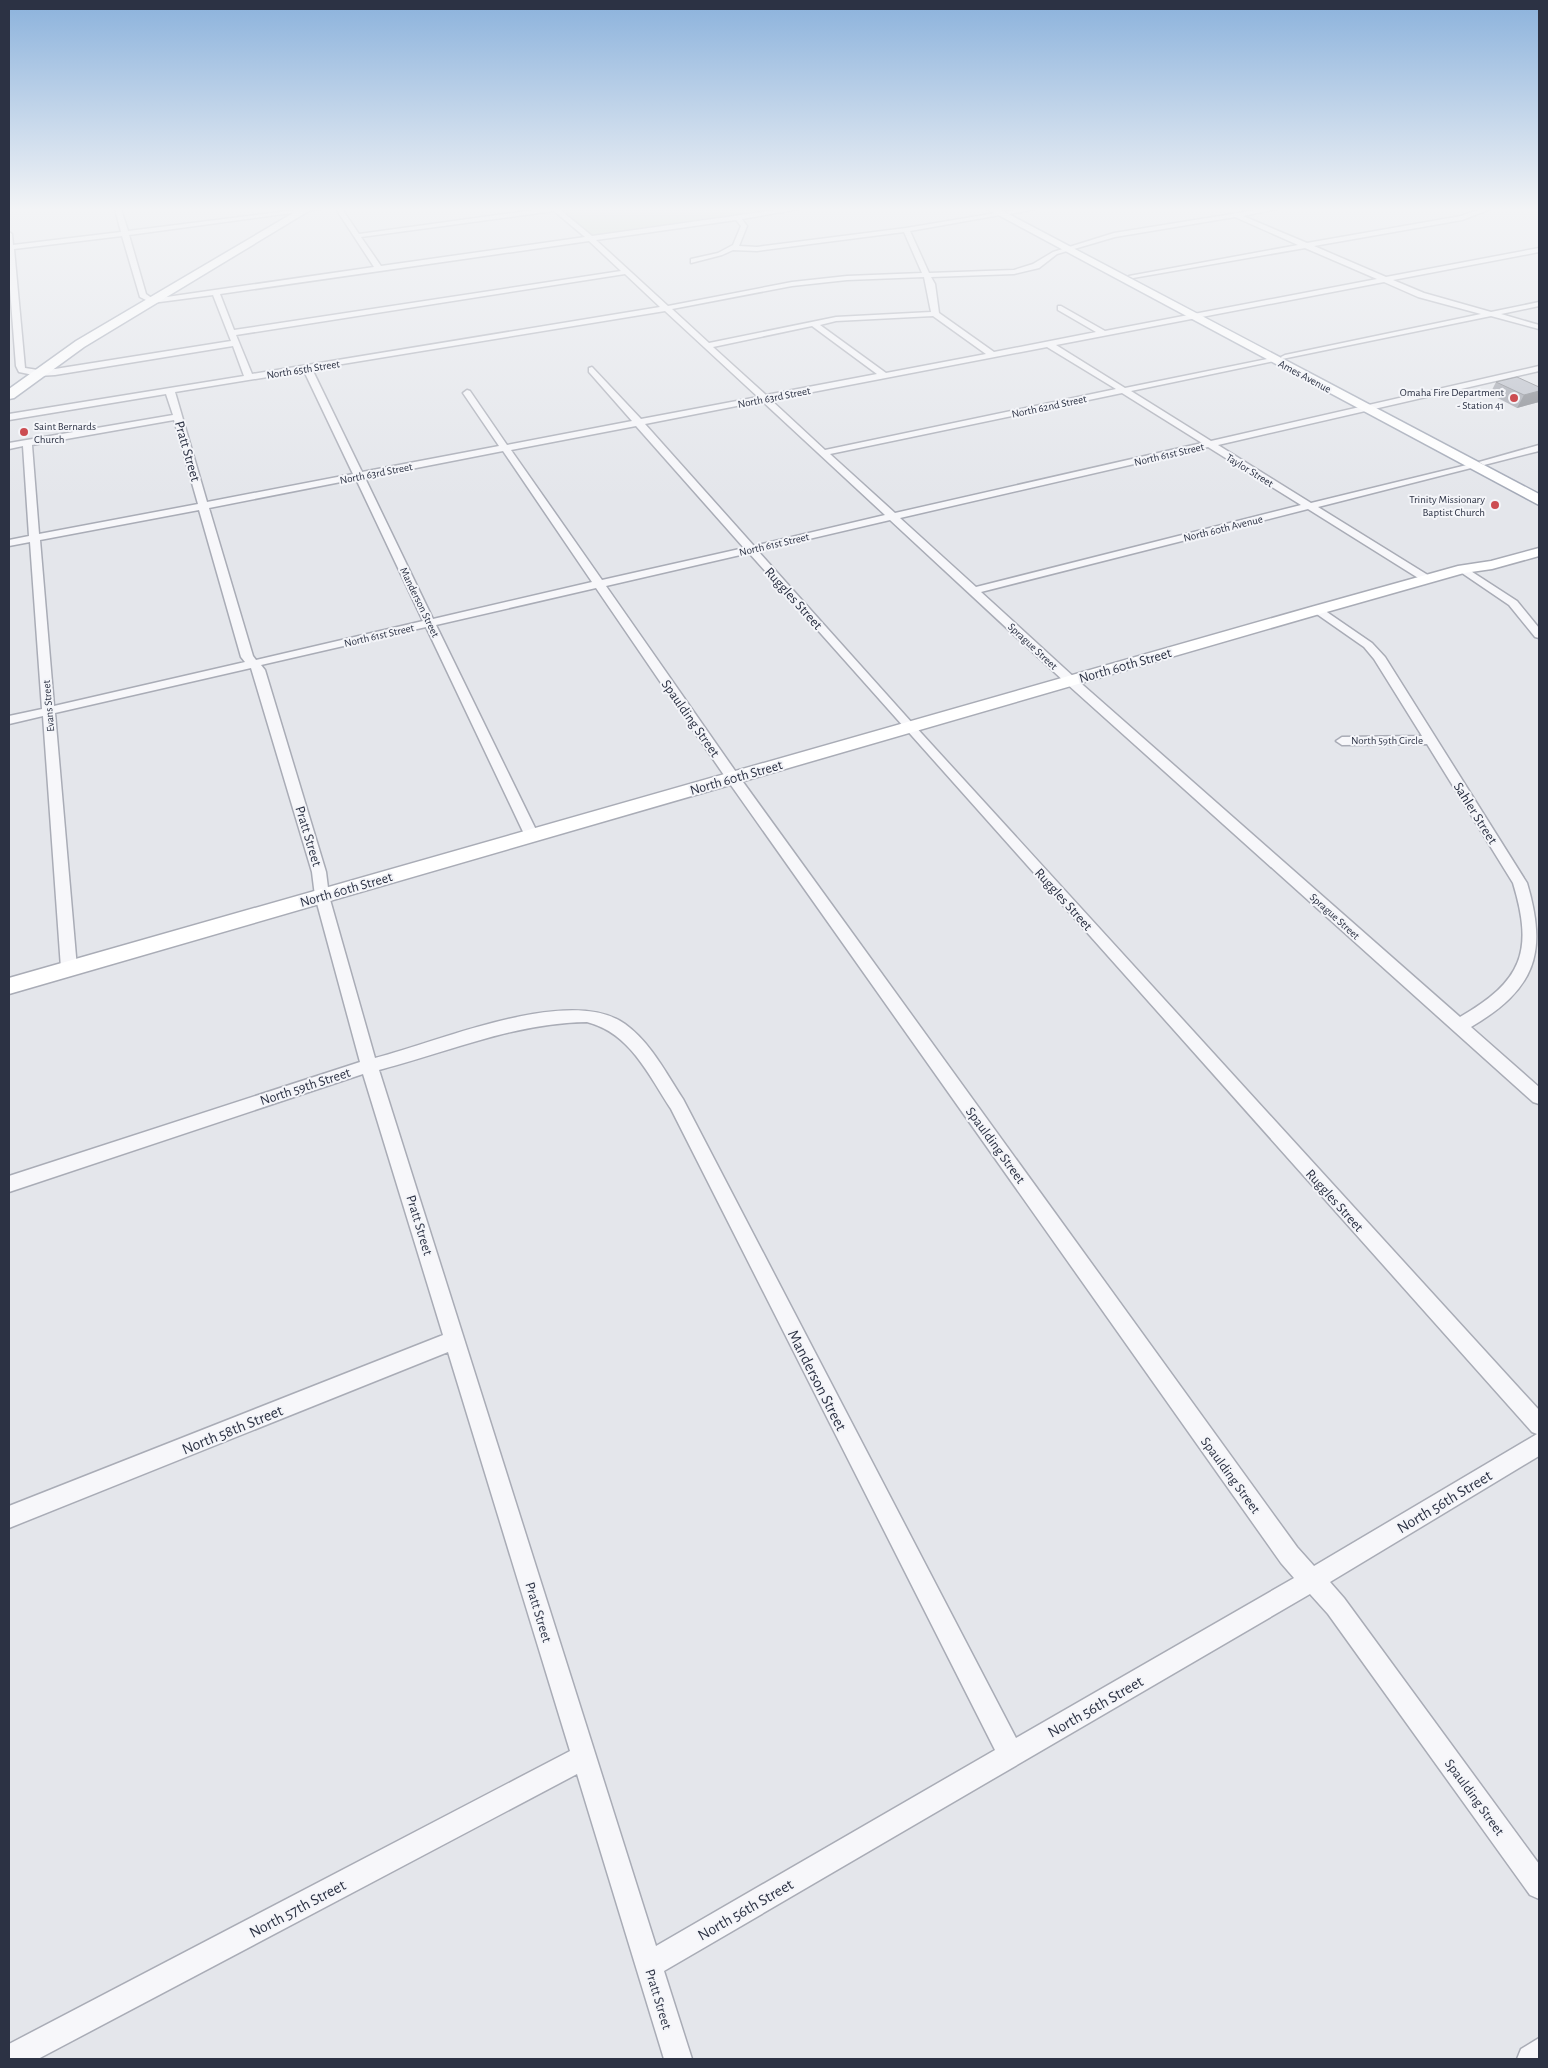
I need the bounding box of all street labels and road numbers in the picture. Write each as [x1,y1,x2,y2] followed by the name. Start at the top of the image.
[266,358,341,381] street label: North 65th Street
[1277,358,1333,395] street label: Ames Avenue
[737,385,812,410] street label: North 63rd Street
[1011,393,1088,420] street label: North 62nd Street
[172,419,202,484] street label: Pratt Street
[1133,441,1206,468] street label: North 61st Street
[1224,452,1276,490] street label: Taylor Street
[339,461,414,486] street label: North 63rd Street
[1182,513,1264,544] street label: North 60th Avenue
[738,531,811,558] street label: North 61st Street
[762,565,825,633] street label: Ruggles Street
[398,566,441,639] street label: Manderson Street
[1006,621,1060,672] street label: Sprague Street
[343,622,416,649] street label: North 61st Street
[1077,646,1174,686] street label: North 60th Street
[658,677,722,760] street label: Spaulding Street
[41,679,56,732] street label: Evans Street
[1351,735,1423,746] street label: North 59th Circle
[688,758,785,798] street label: North 60th Street
[1451,780,1500,847] street label: Sahler Street
[292,805,324,869] street label: Pratt Street
[1032,866,1095,934] street label: Ruggles Street
[298,870,395,910] street label: North 60th Street
[1308,891,1362,942] street label: Sprague Street
[258,1066,353,1108] street label: North 59th Street
[963,1105,1028,1187] street label: Spaulding Street
[1303,1167,1366,1235] street label: Ruggles Street
[403,1194,435,1258] street label: Pratt Street
[785,1327,849,1434] street label: Manderson Street
[180,1402,285,1457] street label: North 58th Street
[1198,1435,1263,1517] street label: Spaulding Street
[1394,1467,1495,1536] street label: North 56th Street
[522,1581,554,1645] street label: Pratt Street
[1045,1673,1146,1741] street label: North 56th Street
[1442,1757,1507,1839] street label: Spaulding Street
[695,1876,796,1944] street label: North 56th Street
[247,1877,348,1941] street label: North 57th Street
[642,1968,674,2032] street label: Pratt Street

